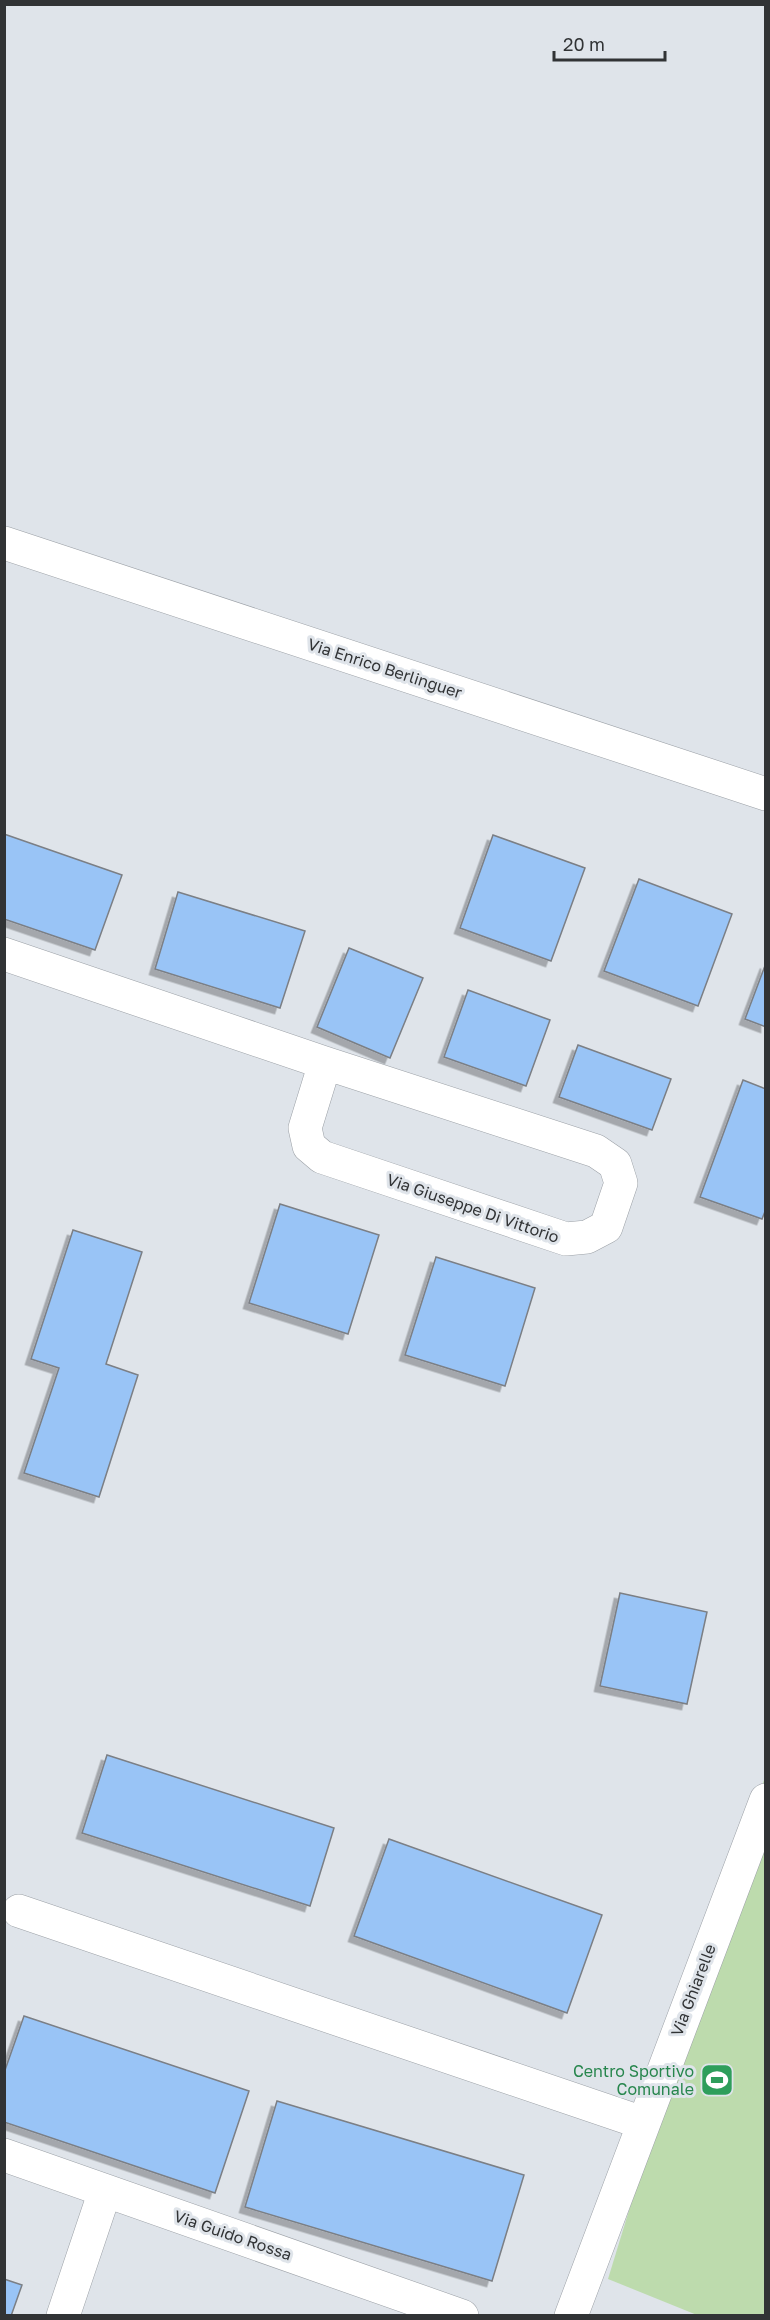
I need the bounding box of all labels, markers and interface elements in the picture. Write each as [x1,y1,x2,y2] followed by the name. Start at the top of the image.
[554,24,665,62] scale bar
[563,33,605,55] text: 20 m
[305,634,465,702] street label: Via Enrico Berlinguer
[384,1169,562,1247] street label: Via Giuseppe Di Vittorio
[666,1941,720,2039] street label: Via Ghiarelle
[573,2061,694,2099] place label: Centro Sportivo Comunale
[699,2062,735,2098] sports icon: Centro Sportivo Comunale
[172,2206,294,2264] street label: Via Guido Rossa

